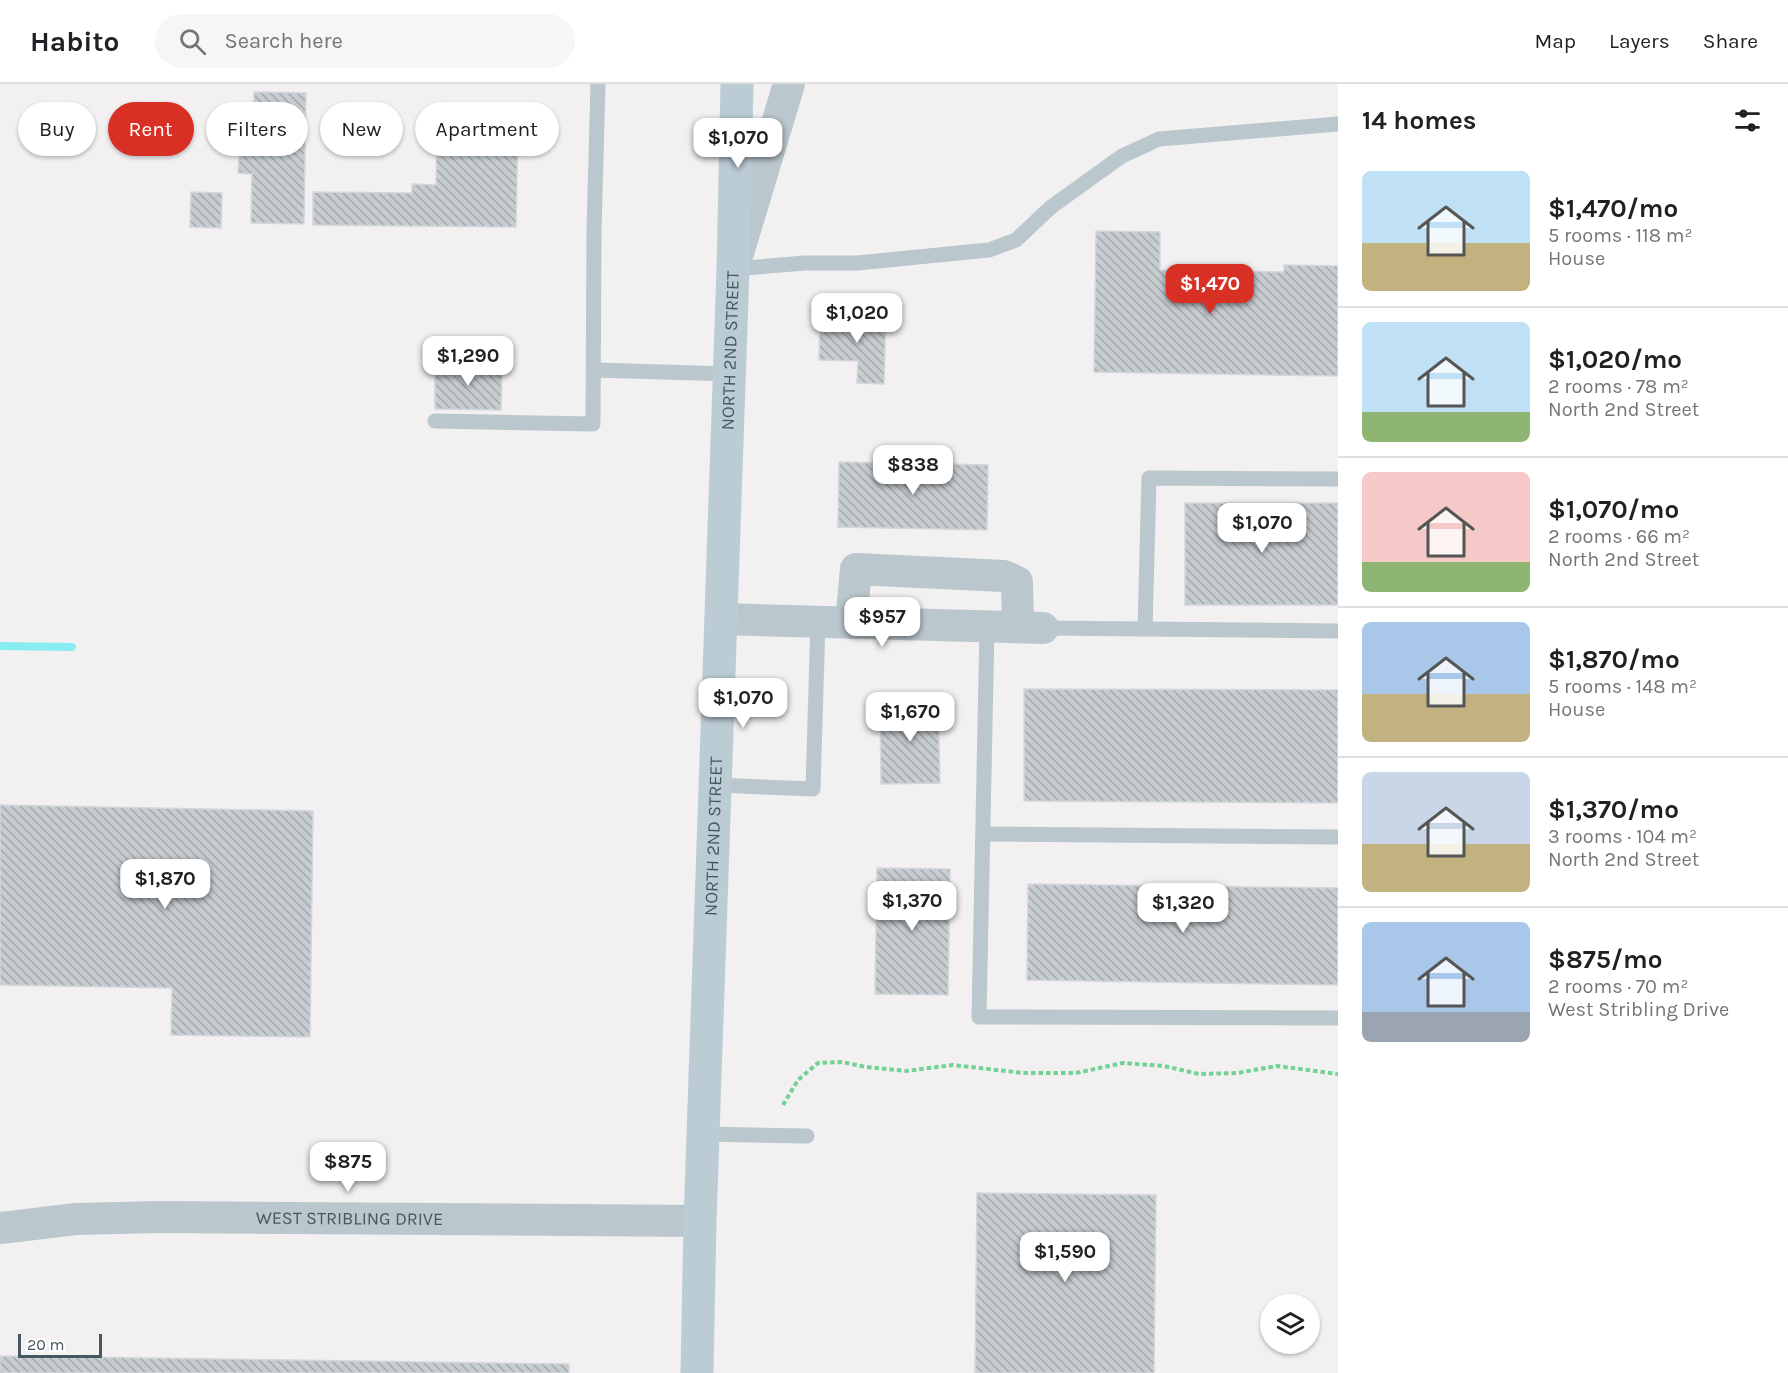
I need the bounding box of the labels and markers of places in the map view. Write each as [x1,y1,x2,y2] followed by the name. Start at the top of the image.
[689,118,787,169] pin: $1,070
[1161,264,1259,315] pin: $1,470
[808,293,906,344] pin: $1,020
[419,336,517,387] pin: $1,290
[877,445,949,496] pin: $838
[1213,503,1311,554] pin: $1,070
[846,597,918,648] pin: $957
[694,678,792,729] pin: $1,070
[861,692,959,743] pin: $1,670
[116,859,214,910] pin: $1,870
[863,881,961,932] pin: $1,370
[1134,883,1232,934] pin: $1,320
[312,1142,384,1193] pin: $875
[1016,1232,1114,1283] pin: $1,590

